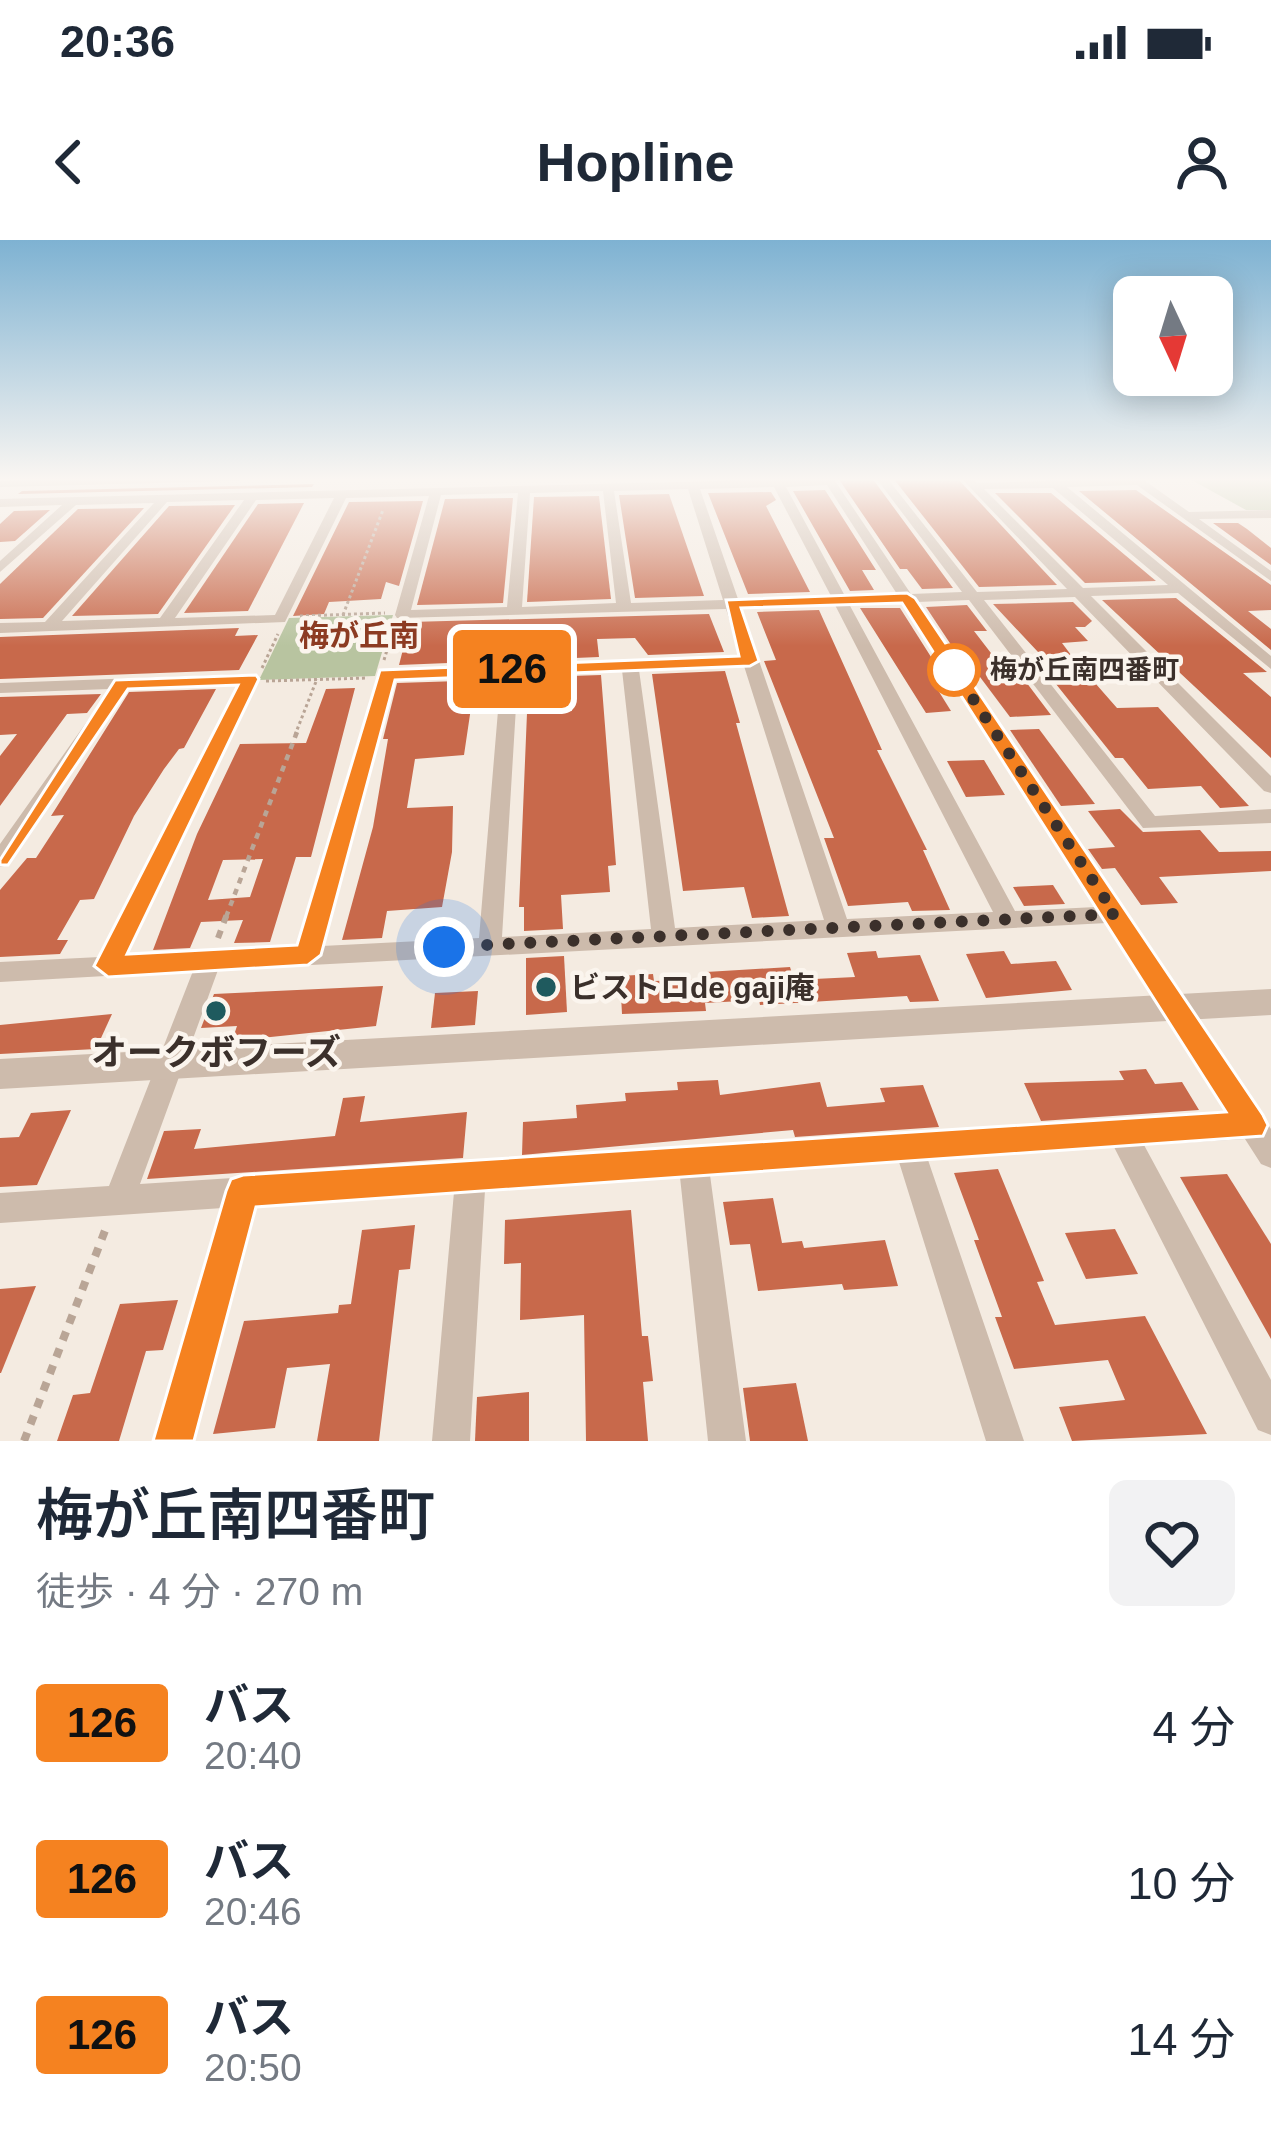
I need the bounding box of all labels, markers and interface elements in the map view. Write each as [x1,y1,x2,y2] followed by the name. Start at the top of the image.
[60,16,175,67] text: 20:36
[36,129,102,195] icon: back
[1169,129,1235,195] icon: person
[537,132,735,192] text: Hopline
[1113,276,1233,396] north arrow
[1113,276,1233,396] map controls
[299,619,419,652] district label: 梅が丘南
[443,630,581,708] line badge: 126
[477,645,547,692] text: 126
[929,645,979,695] marker: 梅が丘南四番町
[990,655,1179,685] place label: 梅が丘南四番町
[414,917,474,977] your location
[570,971,815,1004] place label: ビストロde gaji庵
[533,974,559,1000] marker: ビストロde gaji庵
[203,998,229,1024] marker: オークボフーズ
[91,1032,341,1073] place label: オークボフーズ
[1109,1480,1235,1606] button: heart
[36,1483,435,1547] text: 梅が丘南四番町
[36,1570,363,1613] text: 徒歩 · 4 分 · 270 m
[204,1680,294,1731] text: バス
[67,1699,137,1746] text: 126
[1152,1702,1235,1753] text: 4 分
[204,1734,302,1777] text: 20:40
[204,1836,294,1887] text: バス
[67,1855,137,1902] text: 126
[1127,1858,1235,1909] text: 10 分
[204,1890,302,1933] text: 20:46
[204,1992,294,2043] text: バス
[67,2011,137,2058] text: 126
[1127,2014,1235,2065] text: 14 分
[204,2046,302,2089] text: 20:50

